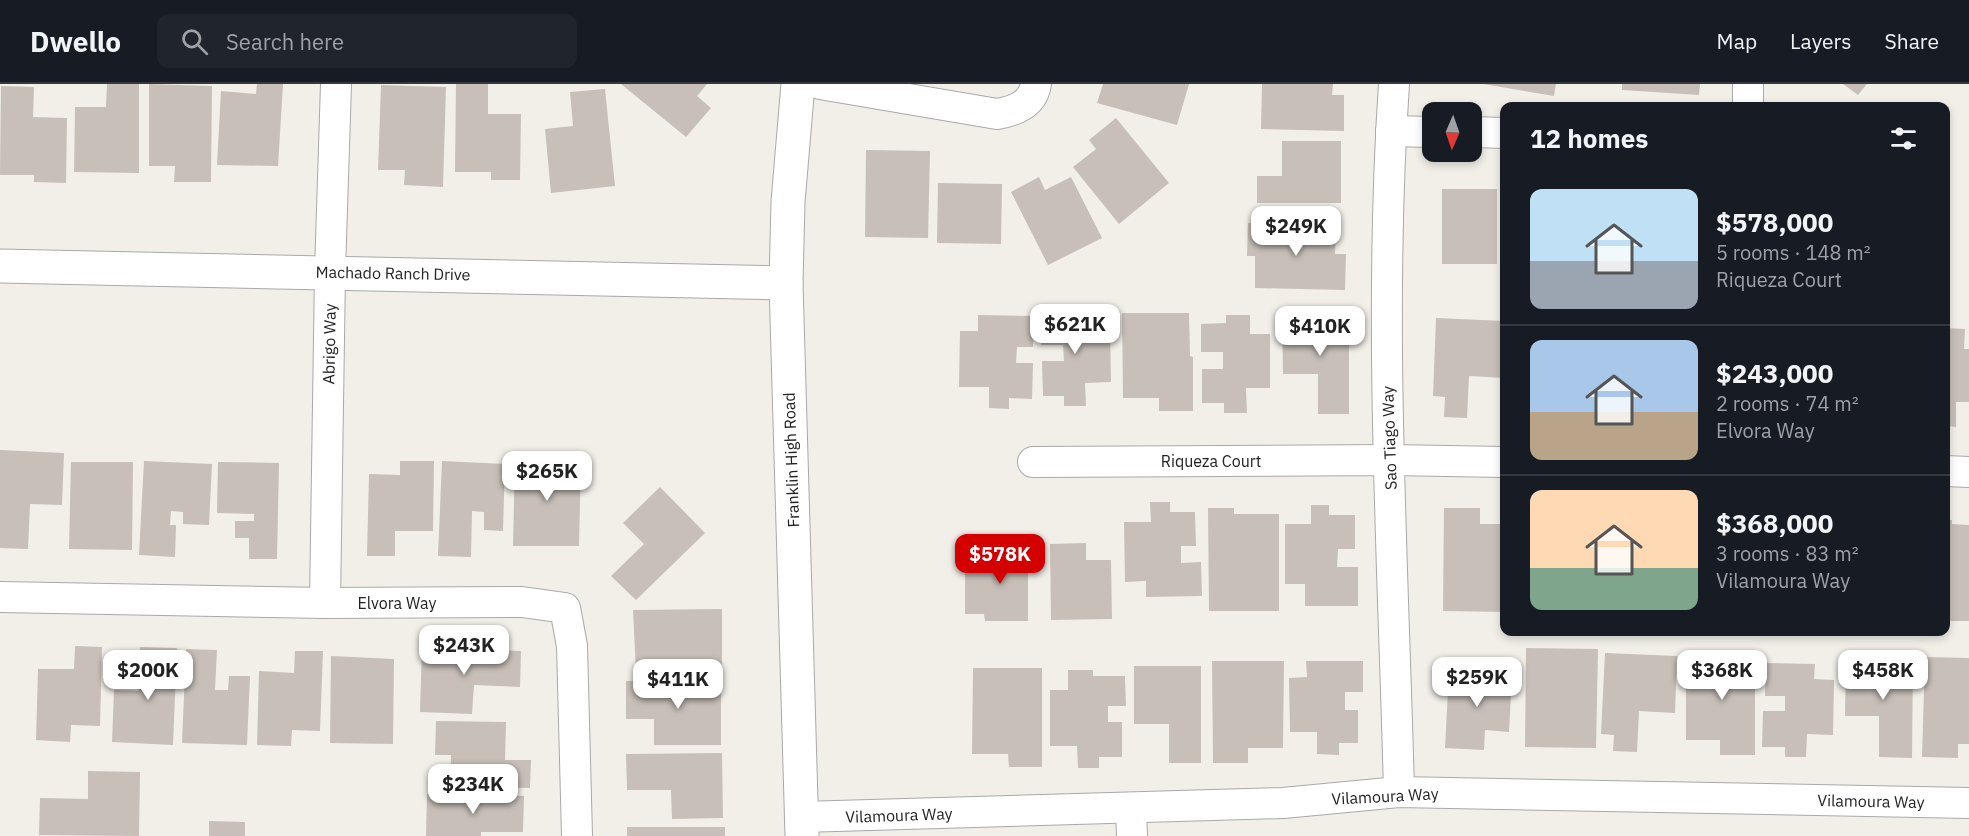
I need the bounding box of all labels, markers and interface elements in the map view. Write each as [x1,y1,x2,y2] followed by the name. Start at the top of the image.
[157,14,577,68] search box
[30,23,121,60] text: Dwello
[178,25,211,58] icon: search
[226,27,344,56] text: Search here
[1717,27,1757,55] text: Map
[1790,27,1852,55] text: Layers
[1885,27,1939,55] text: Share
[1422,102,1482,162] north arrow
[1422,102,1482,162] map controls
[1530,121,1648,155] text: 12 homes
[1887,122,1920,155] icon: filters
[1716,205,1833,239] text: $578,000
[1254,206,1338,257] pin: $249K
[1265,212,1327,239] text: $249K
[1578,213,1650,285] icon: home
[1716,239,1871,266] text: 5 rooms · 148 m²
[315,262,471,284] street label: Machado Ranch Drive
[1716,266,1842,293] text: Riqueza Court
[318,303,340,385] street label: Abrigo Way
[1033,304,1117,355] pin: $621K
[1278,306,1362,357] pin: $410K
[1044,310,1106,337] text: $621K
[1289,312,1351,339] text: $410K
[1716,356,1833,390] text: $243,000
[1578,364,1650,436] icon: home
[1377,386,1401,490] street label: Sao Tiago Way
[1716,390,1859,417] text: 2 rooms · 74 m²
[779,392,803,528] street label: Franklin High Road
[1716,417,1815,444] text: Elvora Way
[505,451,589,502] pin: $265K
[1161,451,1261,471] street label: Riqueza Court
[516,457,578,484] text: $265K
[1716,506,1833,540] text: $368,000
[1578,514,1650,586] icon: home
[958,534,1042,585] pin: $578K
[969,540,1031,567] text: $578K
[1716,540,1859,567] text: 3 rooms · 83 m²
[1716,567,1850,594] text: Vilamoura Way
[358,593,436,613] street label: Elvora Way
[422,625,506,676] pin: $243K
[433,631,495,658] text: $243K
[106,650,190,701] pin: $200K
[1680,650,1764,701] pin: $368K
[1841,650,1925,701] pin: $458K
[117,656,179,683] text: $200K
[1691,656,1753,683] text: $368K
[1852,656,1914,683] text: $458K
[1435,657,1519,708] pin: $259K
[636,659,720,710] pin: $411K
[1446,663,1508,690] text: $259K
[647,665,709,692] text: $411K
[431,764,515,815] pin: $234K
[442,770,504,797] text: $234K
[1331,783,1439,809] street label: Vilamoura Way
[1817,790,1925,812] street label: Vilamoura Way
[845,803,953,827] street label: Vilamoura Way

